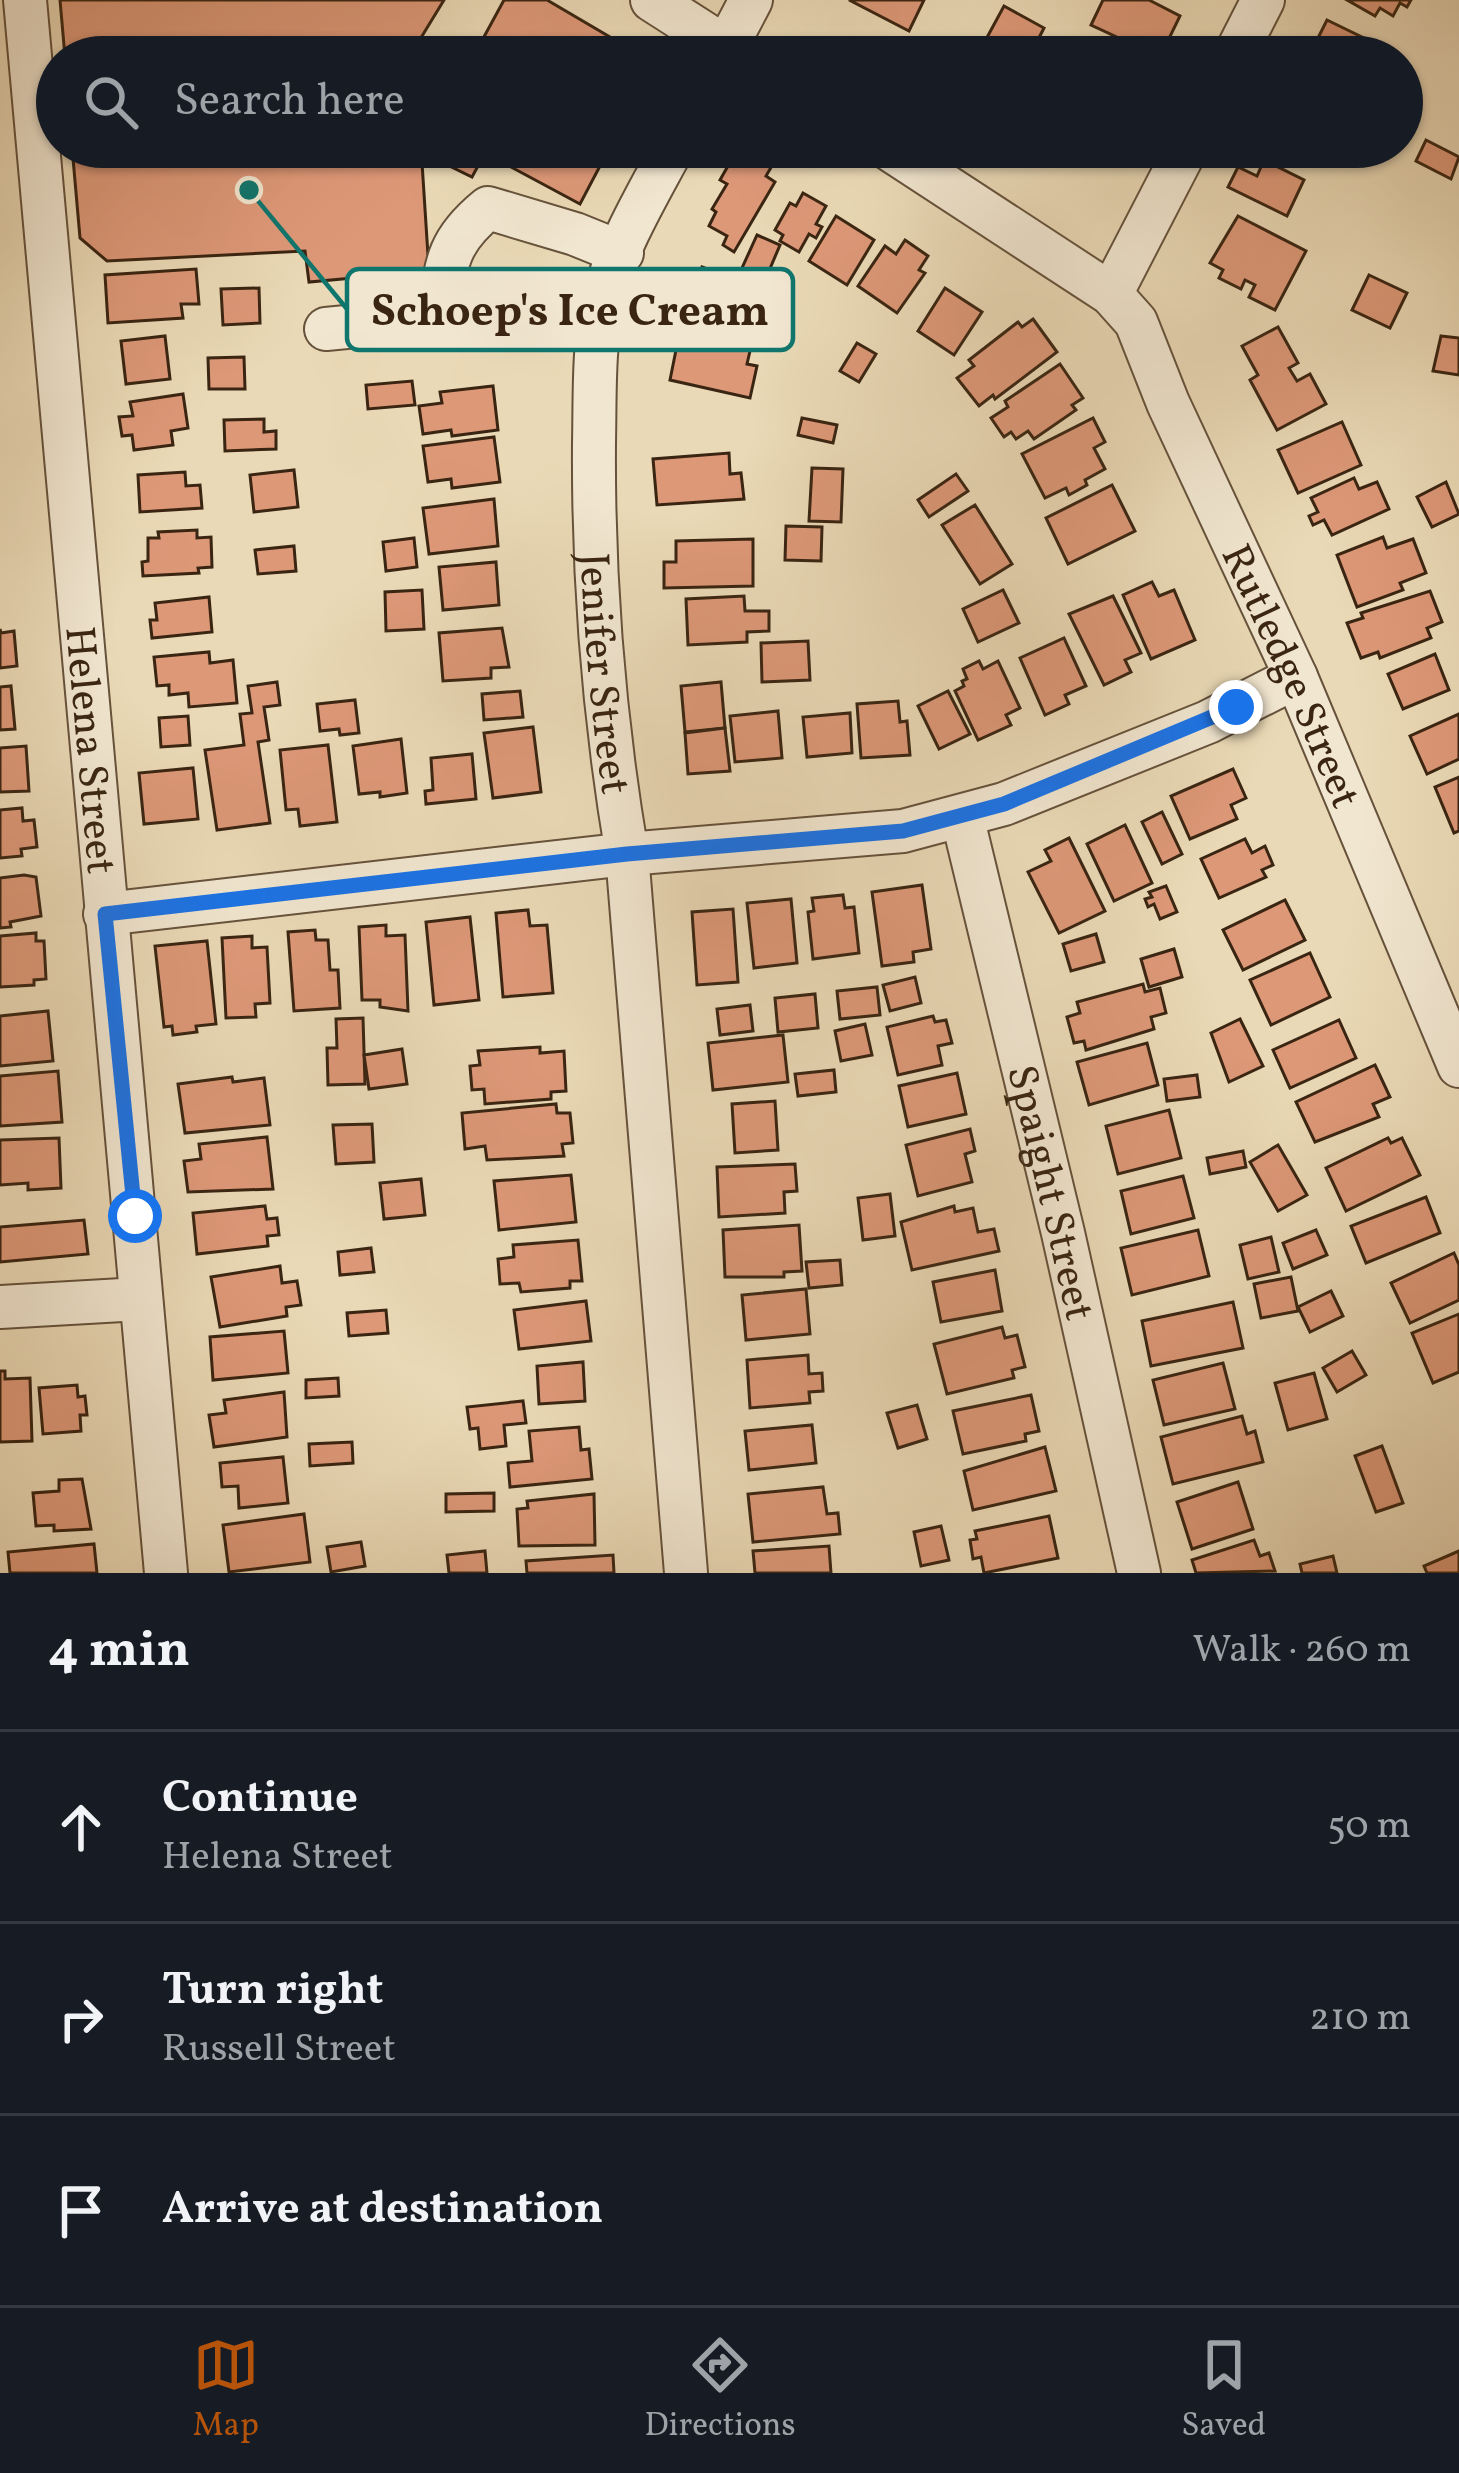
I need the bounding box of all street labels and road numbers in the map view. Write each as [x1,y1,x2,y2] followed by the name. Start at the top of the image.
[1204,536,1373,818] street label: Rutledge Street
[562,552,642,798] street label: Jenifer Street
[47,624,128,877] street label: Helena Street
[989,1060,1107,1327] street label: Spaight Street

